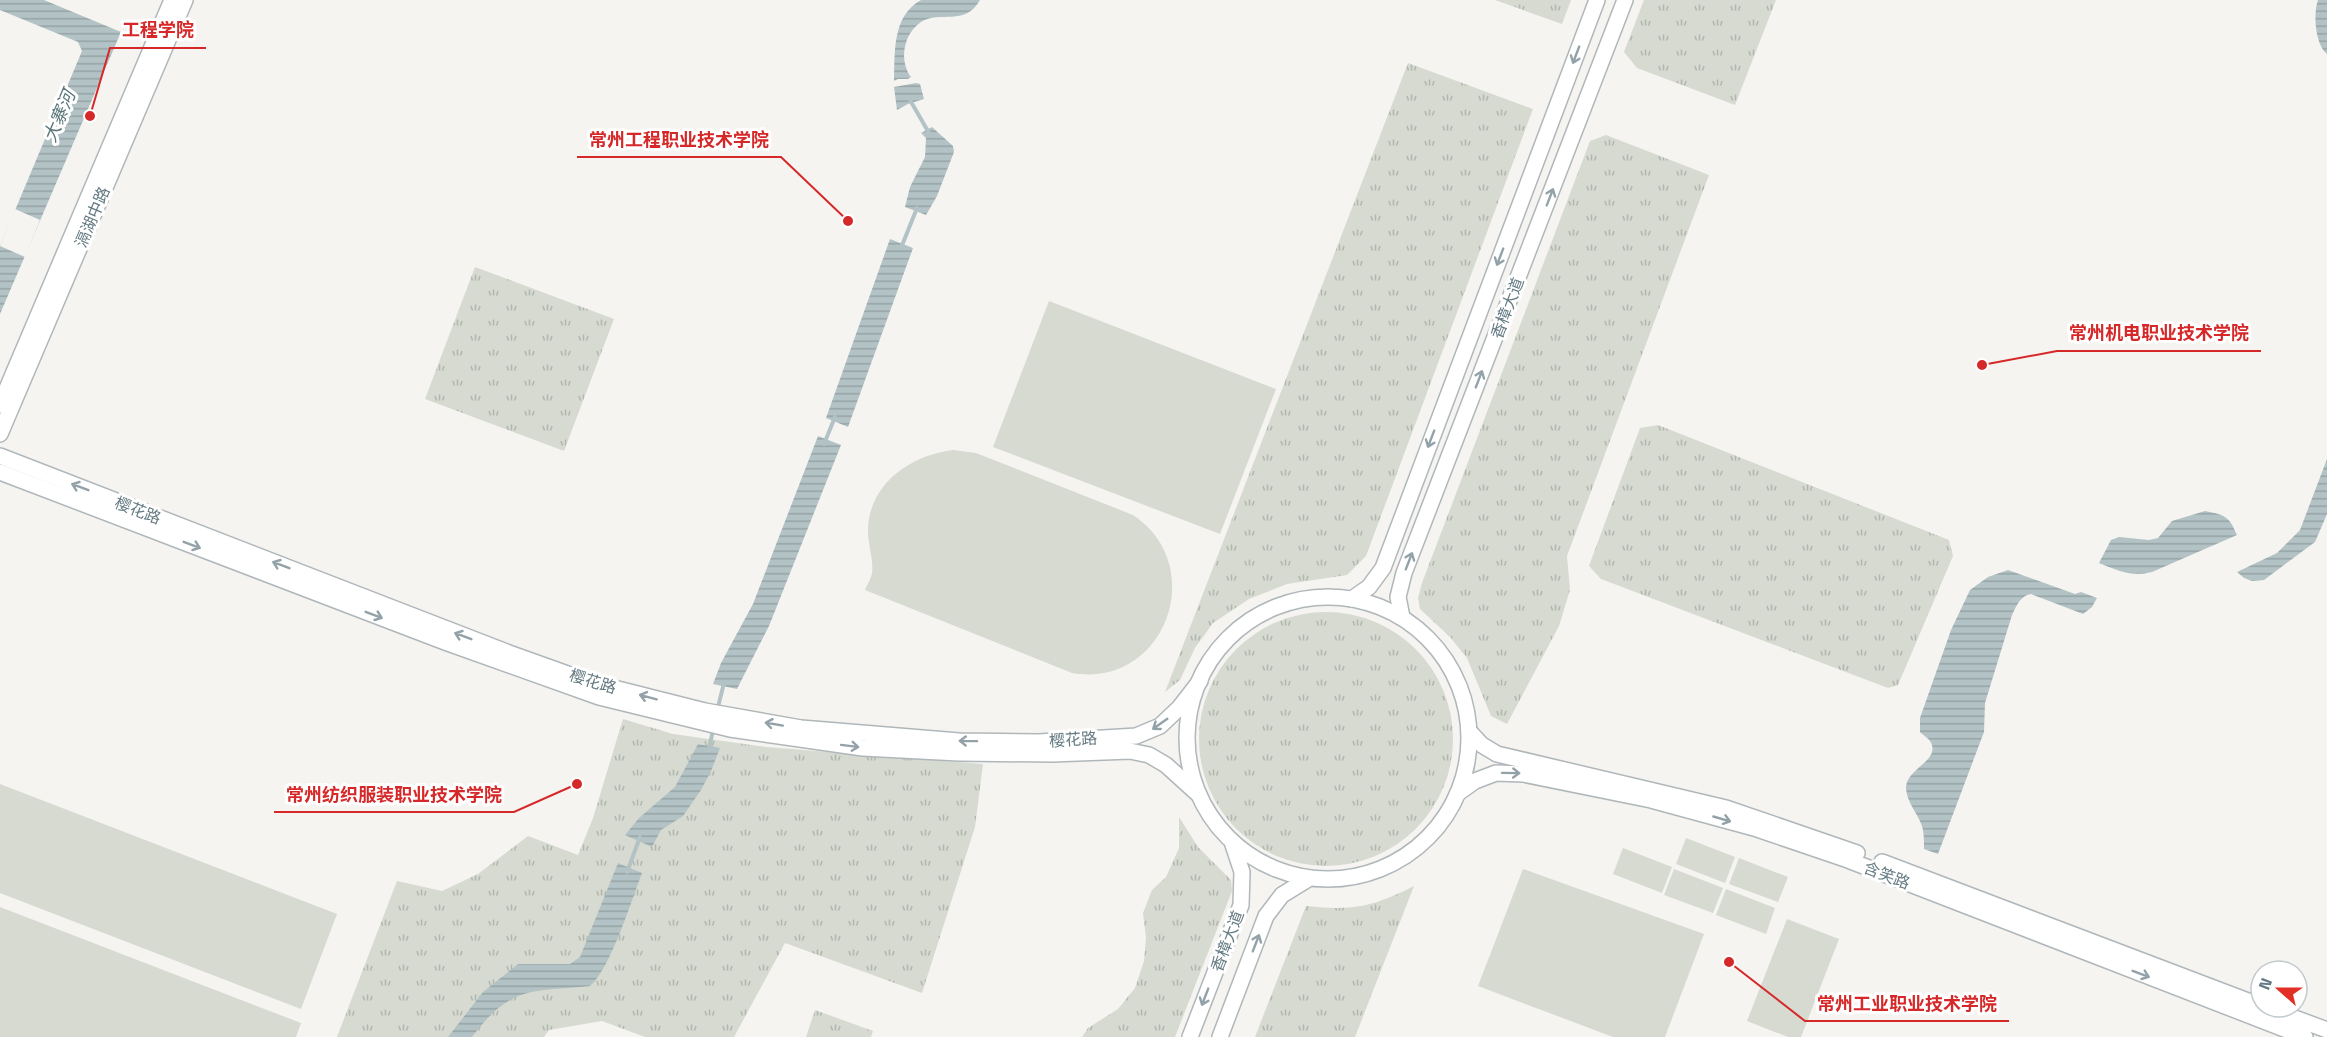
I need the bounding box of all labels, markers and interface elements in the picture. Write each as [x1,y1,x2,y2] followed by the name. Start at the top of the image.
[110,12,206,48] callout: 工程学院
[122,16,194,43] text: 工程学院
[1570,45,1581,64] one-way arrow
[36,83,83,146] water label: 大寨河
[577,121,781,157] callout: 常州工程职业技术学院
[589,126,769,153] text: 常州工程职业技术学院
[68,183,116,251] street label: 滆湖中路
[1545,188,1556,207] one-way arrow
[1494,247,1505,266] one-way arrow
[1484,274,1530,342] street label: 香樟大道
[2057,315,2261,351] callout: 常州机电职业技术学院
[2069,319,2249,346] text: 常州机电职业技术学院
[1475,370,1486,389] one-way arrow
[1425,429,1436,448] one-way arrow
[71,481,89,492] one-way arrow
[111,490,165,530] street label: 樱花路
[182,540,201,551] one-way arrow
[1404,552,1415,570] one-way arrow
[272,559,291,570] one-way arrow
[364,610,383,621] one-way arrow
[454,629,473,640] one-way arrow
[567,663,619,699] street label: 樱花路
[639,690,658,702] one-way arrow
[765,718,785,729] one-way arrow
[1153,718,1169,730] one-way arrow
[1048,725,1098,753] street label: 樱花路
[959,735,979,746] one-way arrow
[840,741,859,752] one-way arrow
[1501,768,1521,779] one-way arrow
[274,776,514,812] callout: 常州纺织服装职业技术学院
[286,781,502,808] text: 常州纺织服装职业技术学院
[1712,814,1731,826] one-way arrow
[1860,855,1914,895] street label: 含笑路
[1204,907,1250,975] street label: 香樟大道
[1251,934,1262,953] one-way arrow
[2249,959,2309,1019] north arrow
[2131,969,2150,980] one-way arrow
[2252,974,2278,993] text: N
[1805,985,2009,1021] callout: 常州工业职业技术学院
[1199,987,1210,1006] one-way arrow
[1817,990,1997,1017] text: 常州工业职业技术学院

